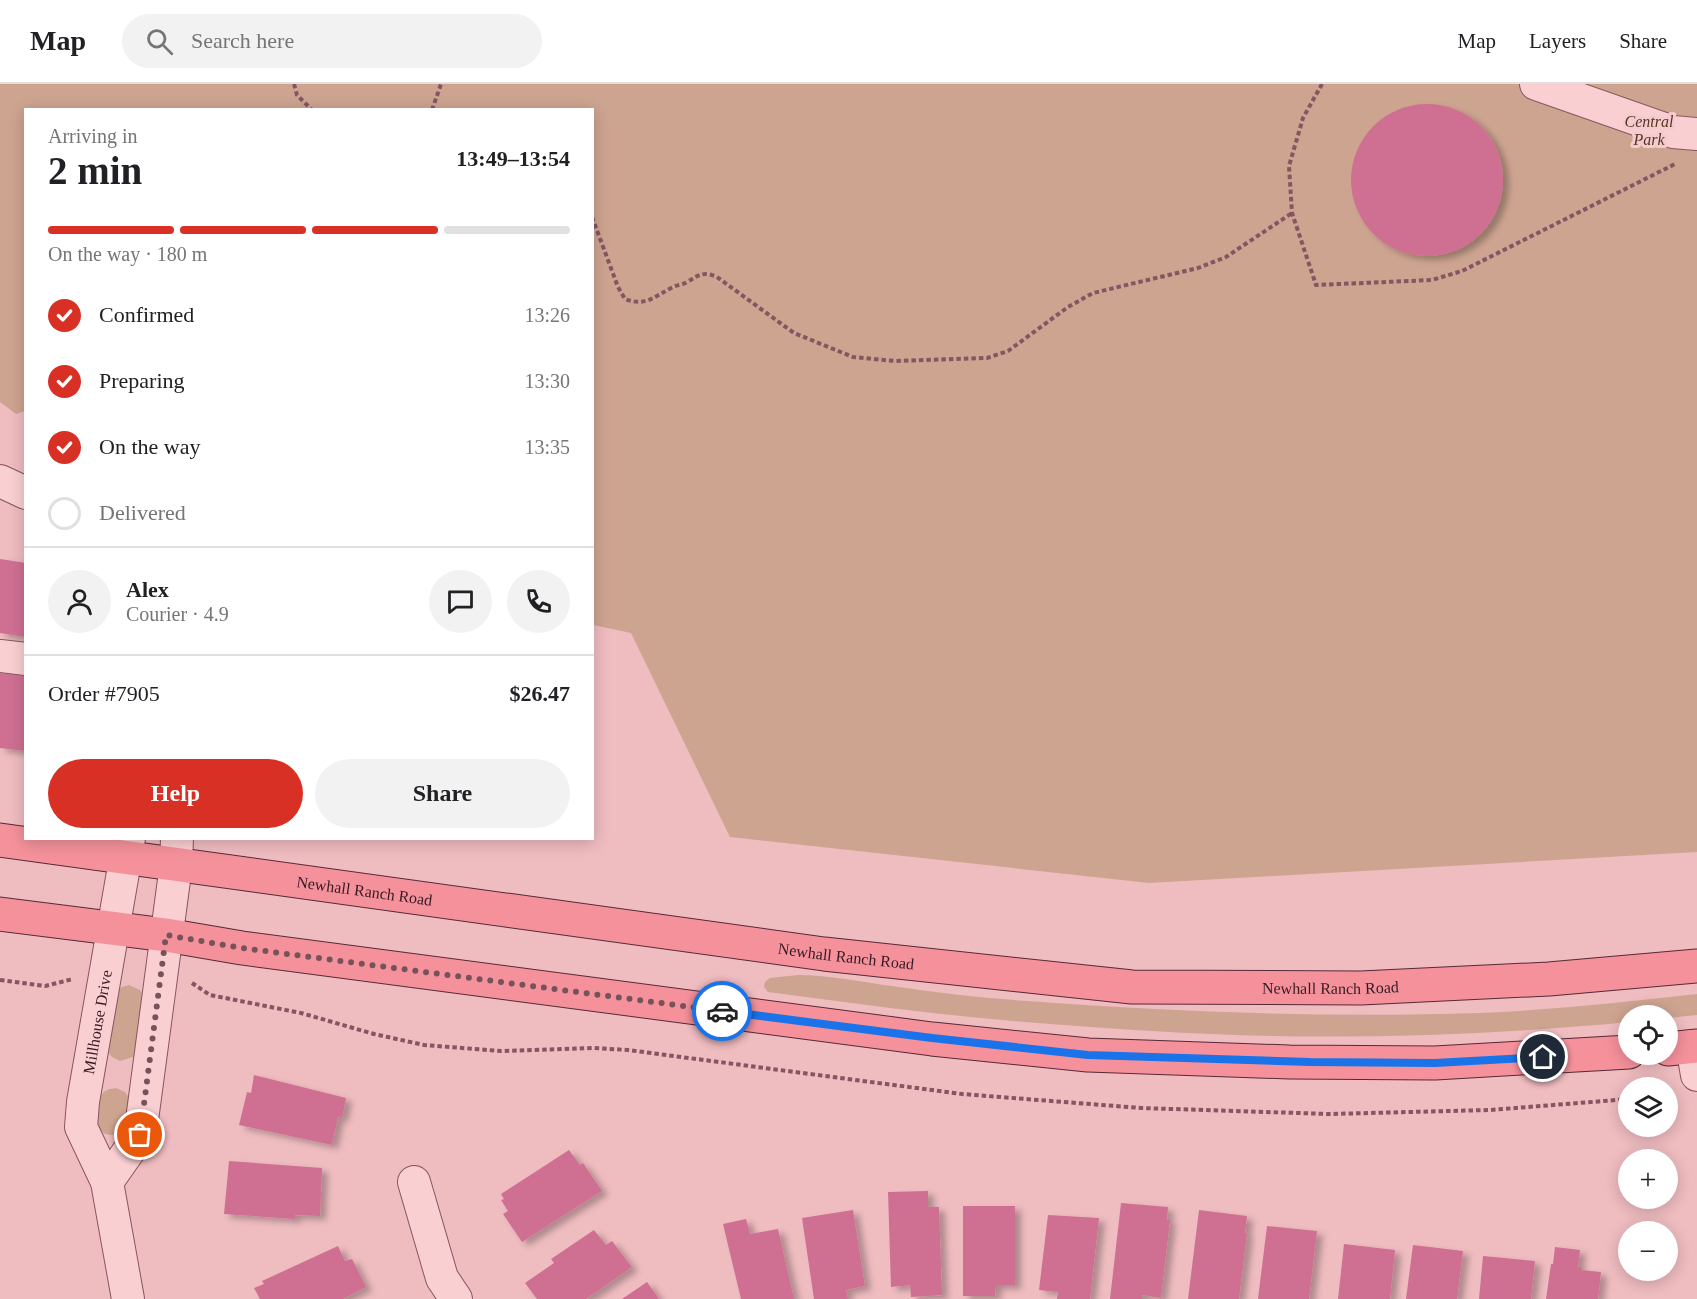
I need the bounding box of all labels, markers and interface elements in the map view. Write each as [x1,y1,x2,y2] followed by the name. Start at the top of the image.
[122,14,542,68] search box
[30,25,86,56] text: Map
[143,25,176,58] icon: search
[191,28,294,53] text: Search here
[1458,29,1496,53] text: Map
[1529,29,1586,53] text: Layers
[1619,29,1667,53] text: Share
[1625,113,1674,148] park label: Central Park
[48,125,137,147] text: Arriving in
[456,146,570,171] text: 13:49–13:54
[48,149,142,192] text: 2 min
[48,243,207,265] text: On the way · 180 m
[48,299,81,332] icon: check
[99,302,194,327] text: Confirmed
[524,304,570,326] text: 13:26
[48,365,81,398] icon: check
[99,368,185,393] text: Preparing
[524,370,570,392] text: 13:30
[48,431,81,464] icon: check
[99,434,200,459] text: On the way
[524,436,570,458] text: 13:35
[99,500,186,525] text: Delivered
[48,570,111,633] button: person
[429,570,492,633] button: chat
[507,570,570,633] button: phone
[126,577,169,602] text: Alex
[126,603,229,625] text: Courier · 4.9
[48,681,160,706] text: Order #7905
[510,681,570,706] text: $26.47
[48,759,303,828] button: Help
[315,759,570,828] button: Share
[296,873,434,908] street label: Newhall Ranch Road
[777,939,915,972] street label: Newhall Ranch Road
[80,969,114,1075] street label: Millhouse Drive
[1262,978,1399,997] street label: Newhall Ranch Road
[692,981,752,1041] courier
[706,995,739,1028] icon: car
[1618,1005,1678,1281] map controls
[1618,1005,1678,1065] button: locate
[1517,1031,1568,1082] pin
[1526,1040,1559,1073] icon: home
[1618,1077,1678,1137] button: layers
[114,1109,165,1160] pin
[123,1118,156,1151] icon: bag
[1618,1149,1678,1209] button: +
[1618,1221,1678,1281] button: −

